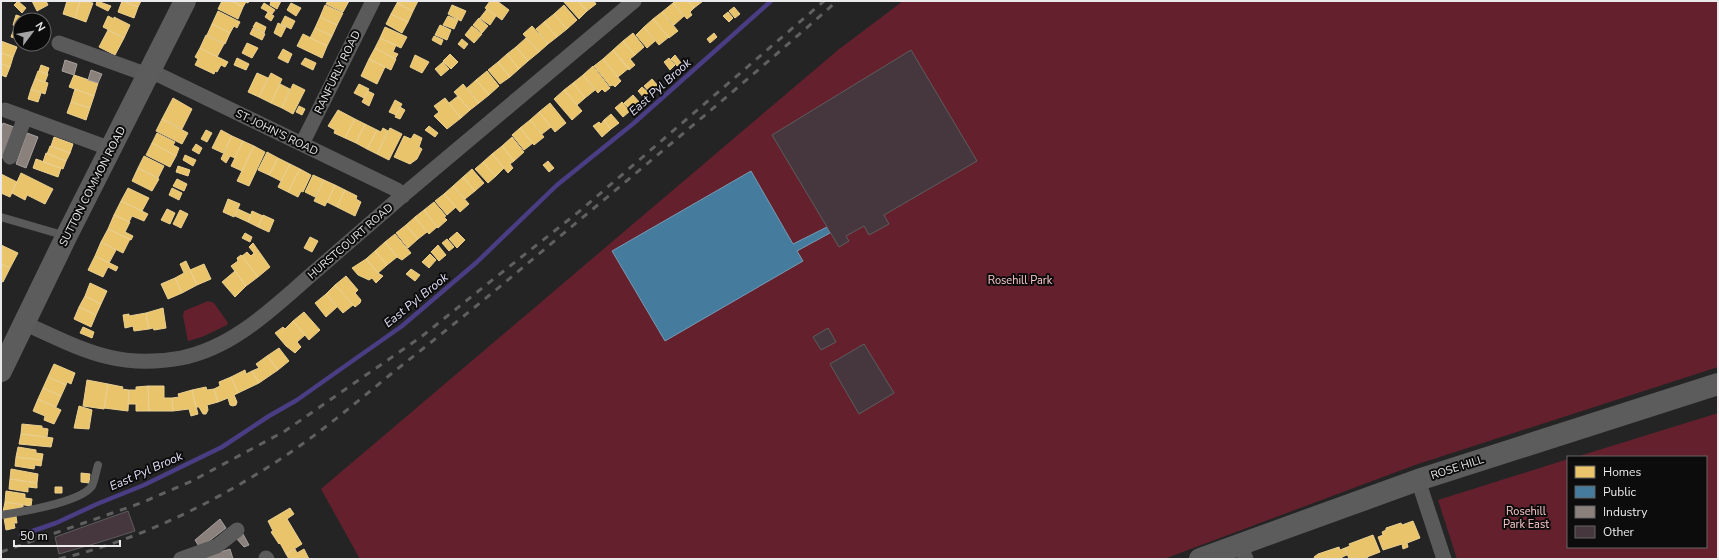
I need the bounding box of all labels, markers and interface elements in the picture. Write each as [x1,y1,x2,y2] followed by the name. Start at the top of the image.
[12,12,52,52] north arrow
[32,19,49,34] text: N
[311,28,364,116] street label: RANFURLY ROAD
[626,54,695,119] water label: East Pyl Brook
[233,106,321,159] street label: ST. JOHN'S ROAD
[56,124,129,249] street label: SUTTON COMMON ROAD
[304,200,396,283] street label: HURSTCOURT ROAD
[381,269,452,331] water label: East Pyl Brook
[988,273,1053,288] park label: Rosehill Park
[107,447,186,494] water label: East Pyl Brook
[1429,452,1486,483] street label: ROSE HILL
[1567,456,1707,548] legend
[1603,464,1641,480] text: Homes
[1603,484,1637,500] text: Public
[1503,504,1549,532] park label: Rosehill Park East
[1603,504,1648,520] text: Industry
[14,522,120,548] scale bar
[1603,524,1635,540] text: Other
[20,528,48,544] text: 50 m

